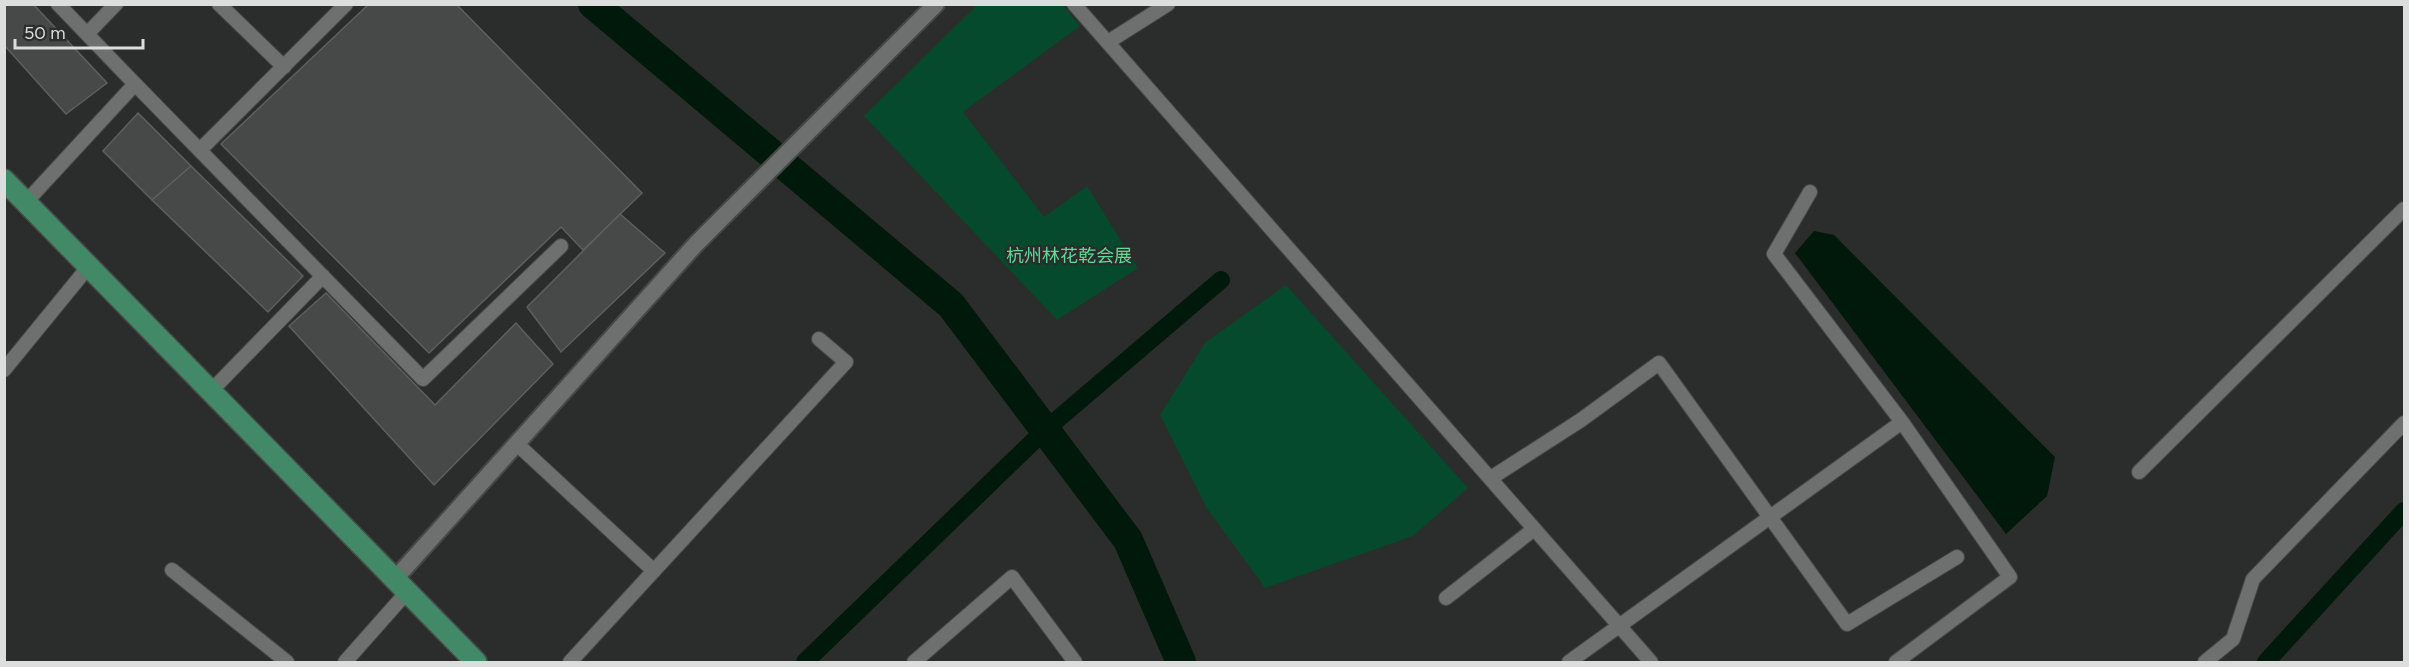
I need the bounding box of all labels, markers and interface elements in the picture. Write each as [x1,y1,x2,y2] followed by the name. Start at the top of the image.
[15,12,142,50] scale bar
[24,22,66,44] text: 50 m
[1006,245,1132,267] park label: 杭州林花乾会展

